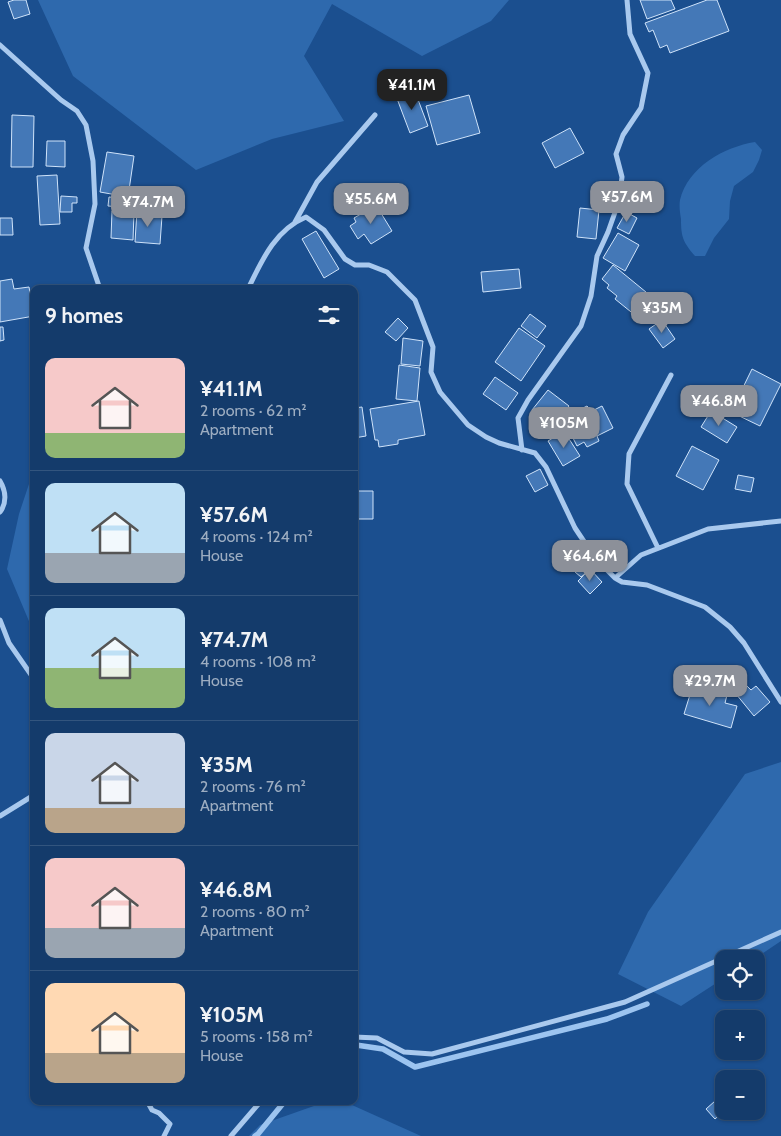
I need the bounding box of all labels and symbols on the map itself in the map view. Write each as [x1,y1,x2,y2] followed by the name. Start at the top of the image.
[371,68,453,111] pin: ¥41.1M
[586,180,668,223] pin: ¥57.6M
[330,182,412,225] pin: ¥55.6M
[107,186,189,228] pin: ¥74.7M
[632,292,692,334] pin: ¥35M
[678,384,760,427] pin: ¥46.8M
[529,406,599,449] pin: ¥105M
[549,540,631,582] pin: ¥64.6M
[669,664,751,707] pin: ¥29.7M

